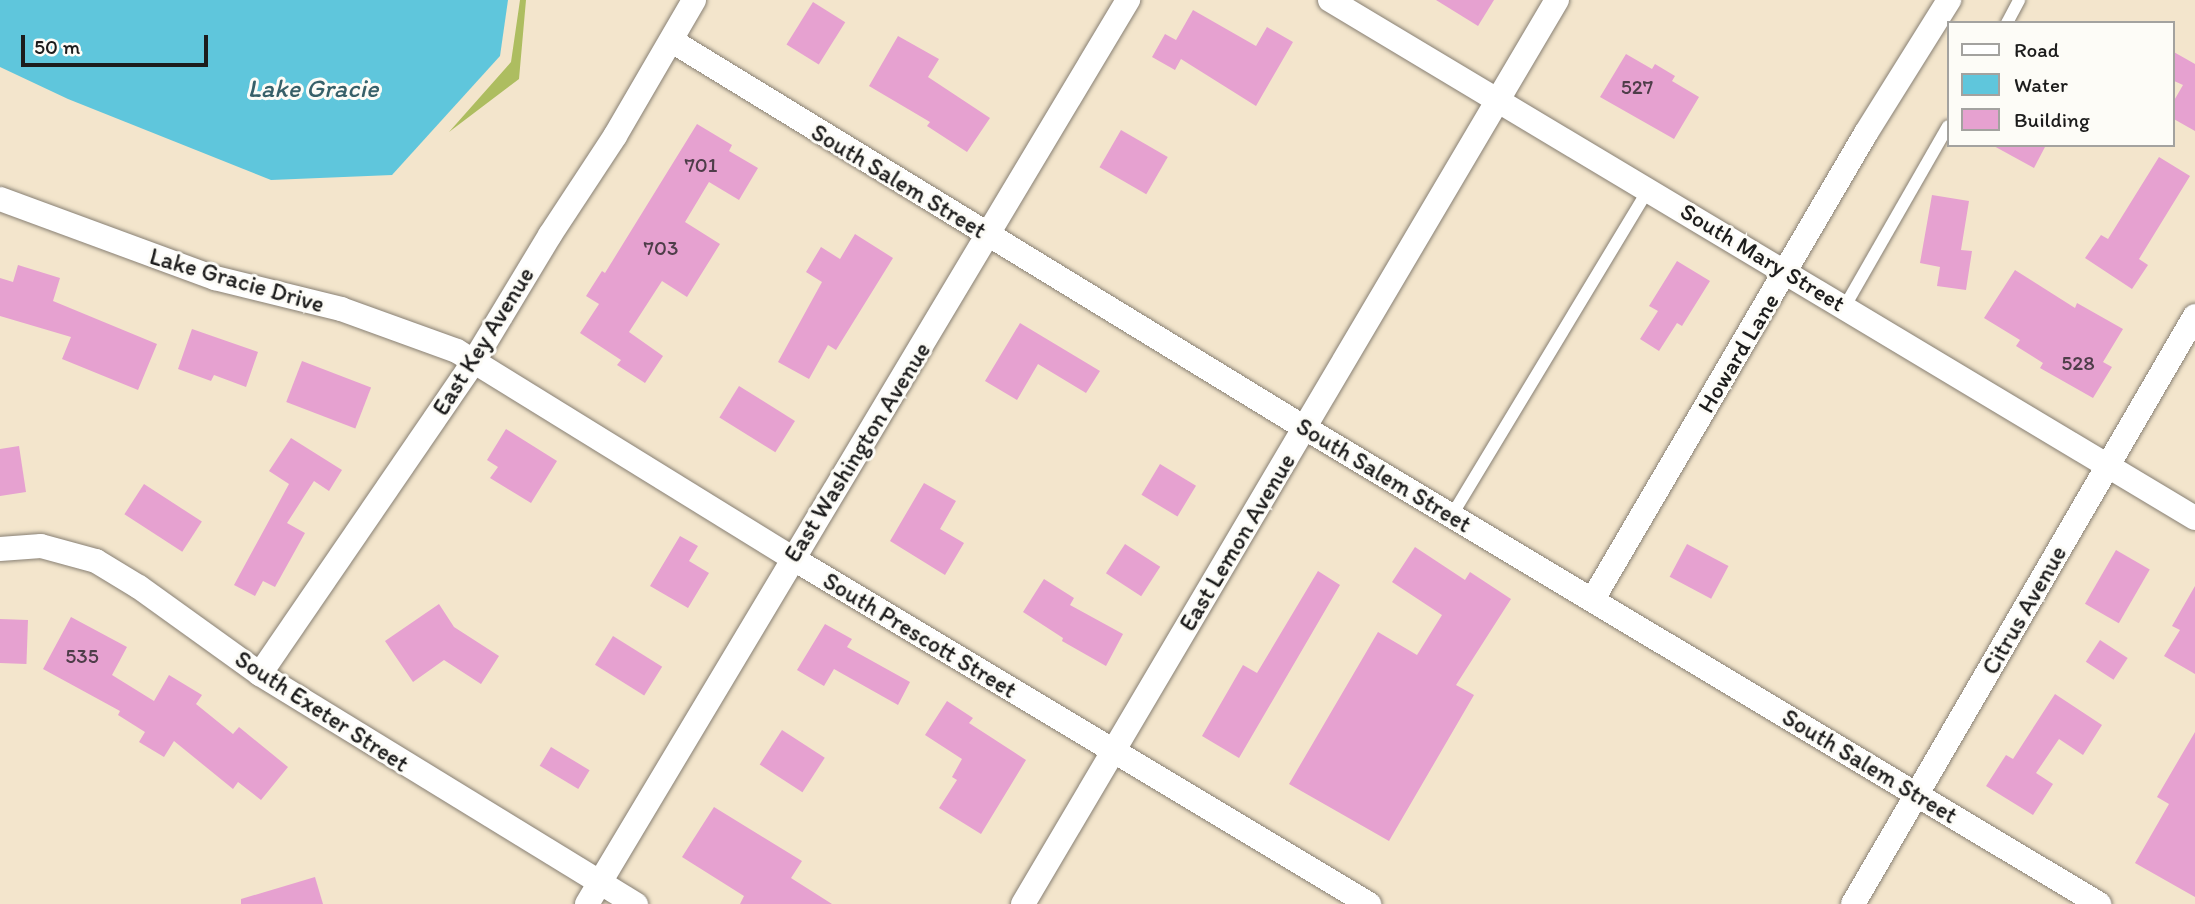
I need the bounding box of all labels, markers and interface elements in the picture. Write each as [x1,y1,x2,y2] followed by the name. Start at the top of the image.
[24,21,212,65] scale bar
[1946,21,2174,147] legend
[34,34,80,59] text: 50 m
[2014,37,2059,62] text: Road
[2014,72,2068,97] text: Water
[247,73,379,105] water label: Lake Gracie
[1621,74,1653,100] house number: 527
[2014,107,2090,132] text: Building
[807,118,991,244] street label: South Salem Street
[684,152,718,178] house number: 701
[1676,197,1850,317] street label: South Mary Street
[644,235,678,261] house number: 703
[146,241,328,319] street label: Lake Gracie Drive
[426,262,540,420] street label: East Key Avenue
[1691,288,1785,418] street label: Howard Lane
[778,337,936,567] street label: East Washington Avenue
[2061,350,2095,376] house number: 528
[1292,412,1476,538] street label: South Salem Street
[1173,449,1301,635] street label: East Lemon Avenue
[1976,540,2072,680] street label: Citrus Avenue
[818,566,1022,704] street label: South Prescott Street
[65,643,99,669] house number: 535
[230,644,414,778] street label: South Exeter Street
[1778,703,1962,829] street label: South Salem Street

